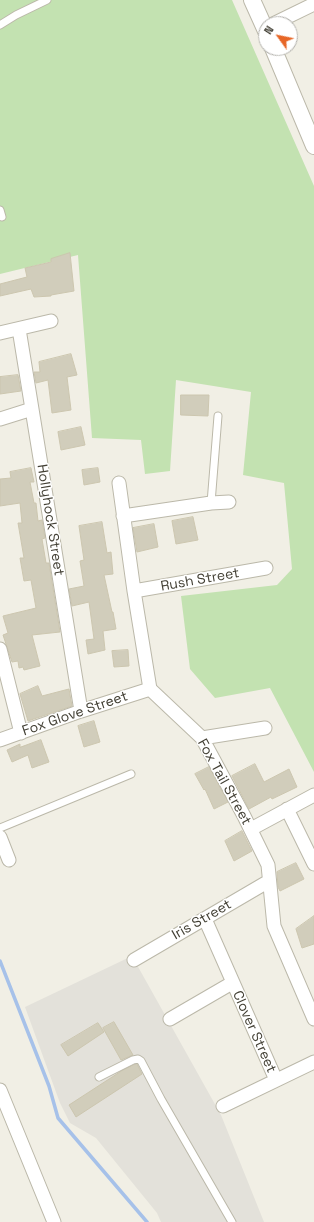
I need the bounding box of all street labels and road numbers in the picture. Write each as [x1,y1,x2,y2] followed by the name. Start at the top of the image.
[33,463,67,577] street label: Hollyhock Street
[159,565,241,595] street label: Rush Street
[20,688,130,740] street label: Fox Glove Street
[193,736,255,828] street label: Fox Tail Street
[169,896,235,944] street label: Iris Street
[228,988,280,1076] street label: Clover Street

